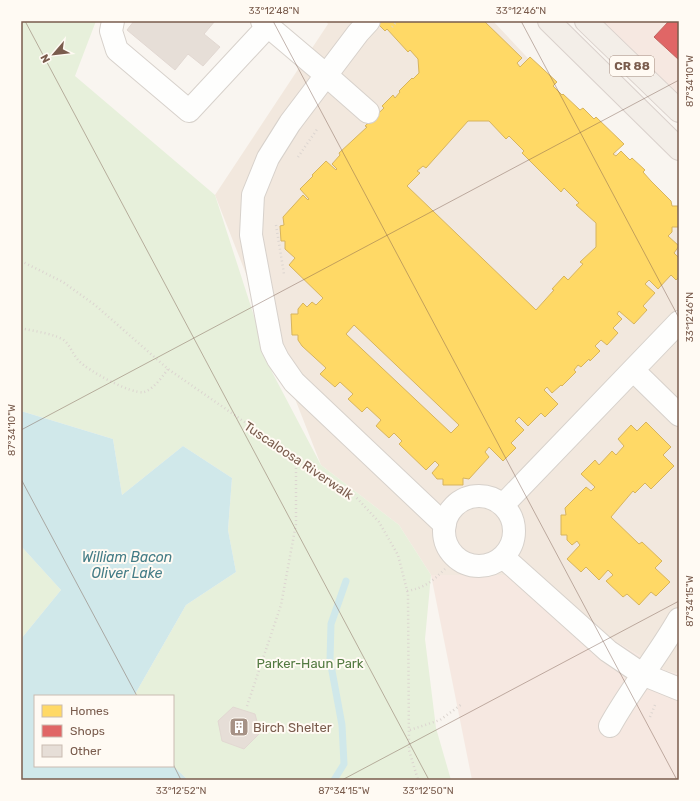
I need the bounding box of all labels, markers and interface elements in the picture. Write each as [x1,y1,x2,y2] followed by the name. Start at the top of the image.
[249,5,300,17] text: 33°12'48"N
[496,5,546,17] text: 33°12'46"N
[34,34,74,74] north arrow
[38,52,53,65] text: N
[684,55,696,107] text: 87°34'10"W
[610,56,654,76] road number: CR 88
[684,292,696,342] text: 33°12'46"N
[6,404,18,456] text: 87°34'10"W
[241,418,356,503] street label: Tuscaloosa Riverwalk
[82,549,172,582] water label: William Bacon Oliver Lake
[684,575,696,627] text: 87°34'15"W
[256,656,364,671] park label: Parker-Haun Park
[34,695,174,767] legend
[70,704,109,718] text: Homes
[228,716,250,738] building icon: Birch Shelter
[253,720,332,735] place label: Birch Shelter
[70,724,105,738] text: Shops
[70,744,102,758] text: Other
[156,785,206,797] text: 33°12'52"N
[318,785,370,797] text: 87°34'15"W
[402,785,454,797] text: 33°12'50"N

